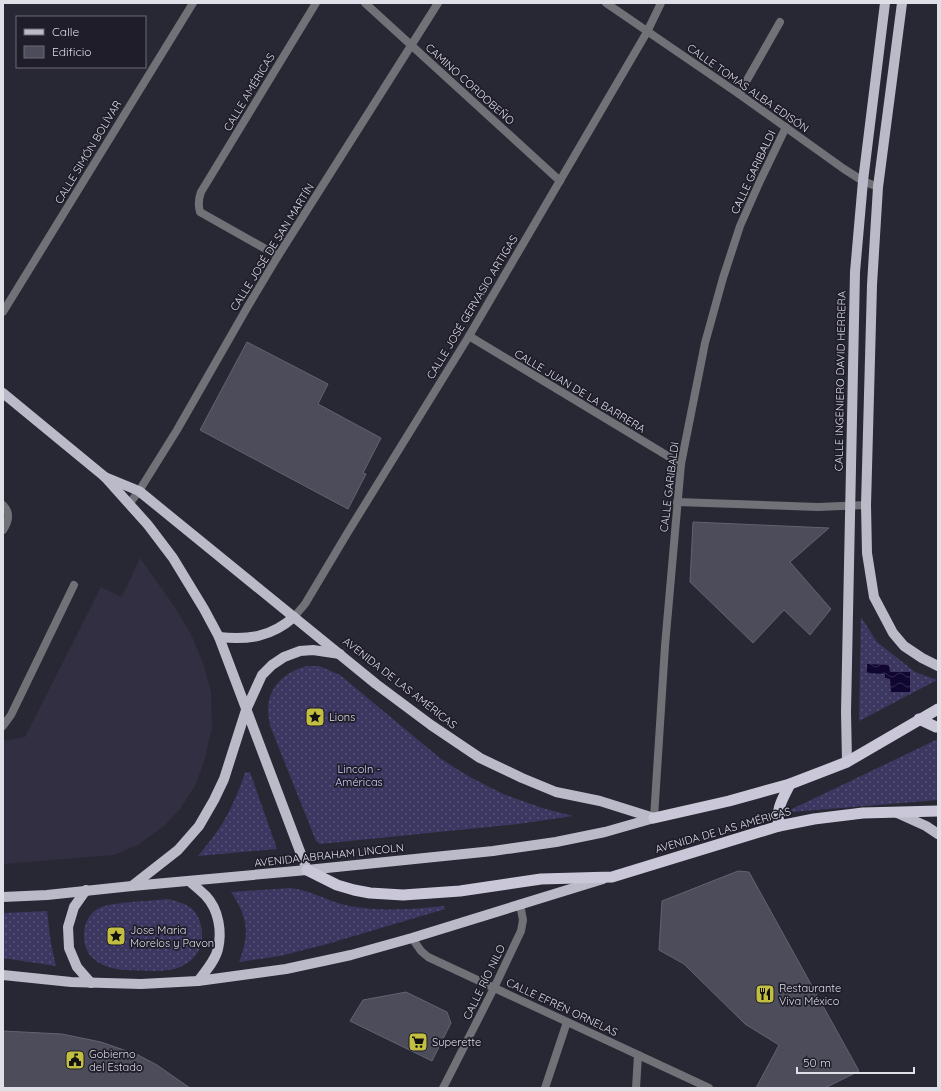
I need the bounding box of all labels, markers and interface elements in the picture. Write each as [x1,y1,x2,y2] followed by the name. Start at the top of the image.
[16,16,146,68] legend
[52,24,80,39] text: Calle
[423,40,517,128] street label: CAMINO CORDOBEÑO
[684,41,812,135] street label: CALLE TOMAS ALBA EDISÓN
[52,44,92,59] text: Edificio
[220,51,278,133] street label: CALLE AMÉRICAS
[52,98,124,206] street label: CALLE SIMÓN BOLÍVAR
[727,128,779,216] street label: CALLE GARIBALDI
[227,181,317,313] street label: CALLE JOSÉ DE SAN MARTÍN
[423,232,521,382] street label: CALLE JOSÉ GERVASIO ARTIGAS
[831,291,849,471] street label: CALLE INGENIERO DAVID HERRERA
[512,346,648,436] street label: CALLE JUAN DE LA BARRERA
[657,441,681,533] street label: CALLE GARIBALDI
[340,634,460,732] street label: AVENIDA DE LAS AMÉRICAS
[304,706,326,728] place icon: Lions
[329,710,355,724] place label: Lions
[335,762,383,789] park label: Lincoln - Américas
[653,804,793,856] street label: AVENIDA DE LAS AMÉRICAS
[253,840,405,870] street label: AVENIDA ABRAHAM LINCOLN
[130,923,214,950] place label: Jose Maria Morelos y Pavon
[105,925,127,947] place icon: Jose Maria Morelos y Pavon
[460,942,508,1022] street label: CALLE RÍO NILO
[504,975,620,1039] street label: CALLE EFRÉN ORNELAS
[779,981,841,1008] place label: Restaurante Viva México
[754,983,776,1005] restaurant icon: Restaurante Viva México
[407,1031,429,1053] supermarket icon: Superette
[432,1035,481,1049] place label: Superette
[89,1047,143,1074] place label: Gobierno del Estado
[64,1049,86,1071] public building icon: Gobierno del Estado
[797,1049,914,1075] scale bar
[803,1055,831,1070] text: 50 m

